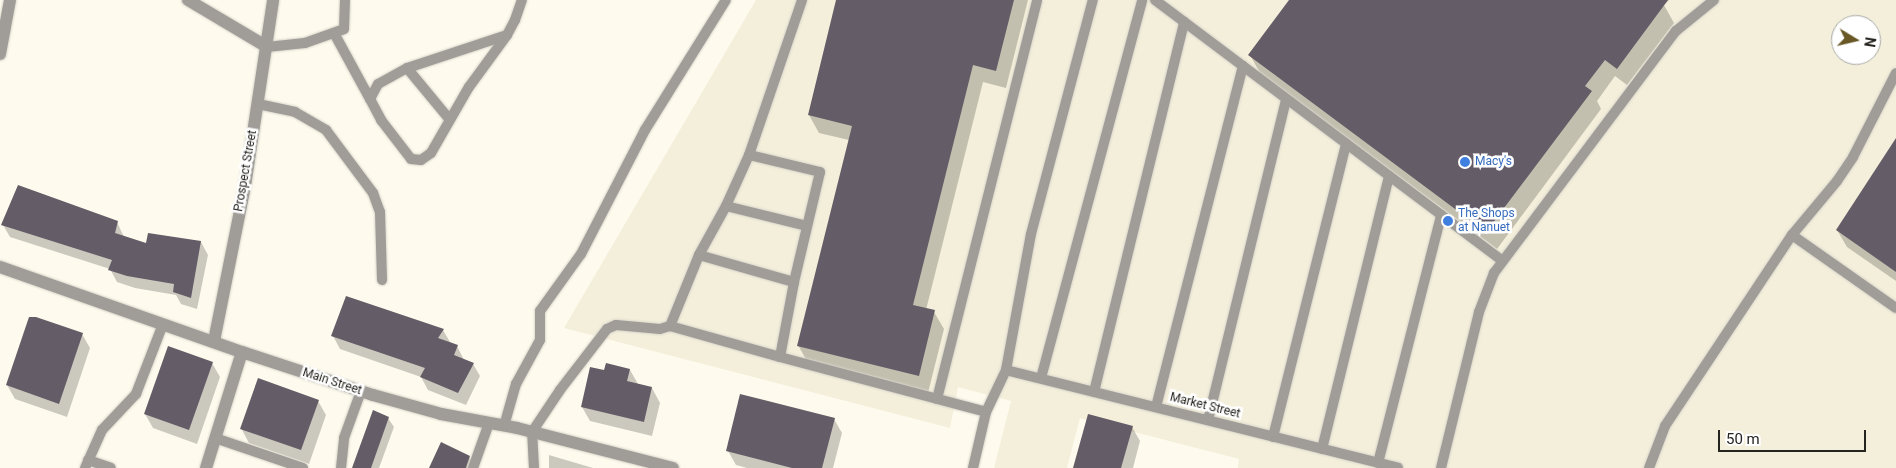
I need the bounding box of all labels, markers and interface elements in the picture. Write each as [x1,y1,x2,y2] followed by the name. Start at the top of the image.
[1831,15,1881,65] north arrow
[1861,36,1879,48] text: N
[232,129,260,213] street label: Prospect Street
[1475,155,1512,169] place label: Macy's
[1459,156,1471,168] marker: Macy's
[1458,207,1515,235] place label: The Shops at Nanuet
[1442,215,1454,227] marker: The Shops at Nanuet
[301,366,363,398] street label: Main Street
[1168,390,1242,422] street label: Market Street
[1721,420,1868,452] scale bar
[1726,430,1760,448] text: 50 m

